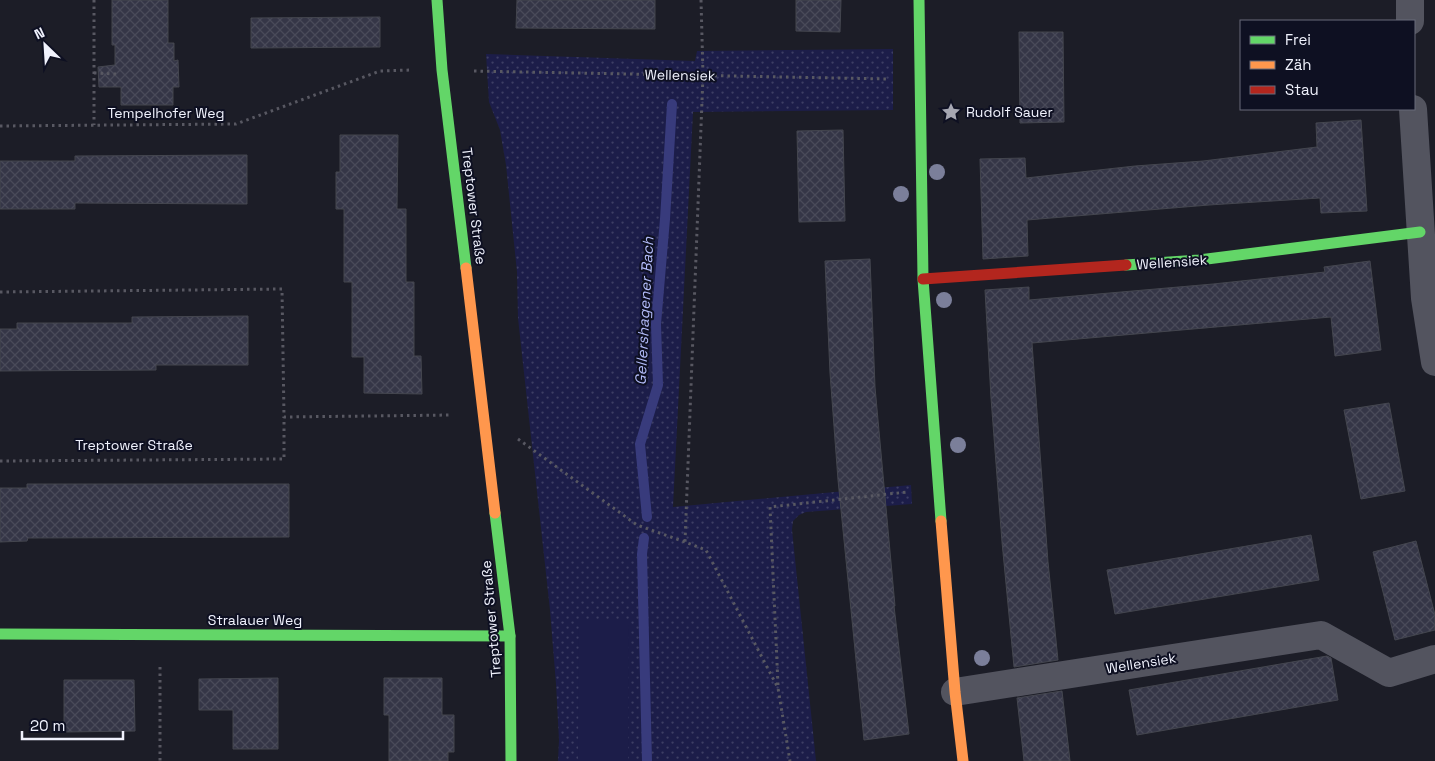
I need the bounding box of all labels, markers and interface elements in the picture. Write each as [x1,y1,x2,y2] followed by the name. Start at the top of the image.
[20,20,70,70] north arrow
[1240,20,1415,110] legend
[31,23,48,43] text: N
[1285,30,1311,49] text: Frei
[1285,55,1311,74] text: Zäh
[644,65,716,85] street label: Wellensiek
[1285,80,1319,99] text: Stau
[940,101,962,123] place icon: Rudolf Sauer
[966,103,1053,121] place label: Rudolf Sauer
[107,104,225,122] street label: Tempelhofer Weg
[458,147,490,265] street label: Treptower Straße
[631,235,657,386] water label: Gellershagener Bach
[1136,251,1208,273] street label: Wellensiek
[75,436,193,454] street label: Treptower Straße
[477,560,505,678] street label: Treptower Straße
[208,611,302,629] street label: Stralauer Weg
[1105,649,1178,677] street label: Wellensiek
[22,708,124,740] scale bar
[30,716,65,735] text: 20 m

